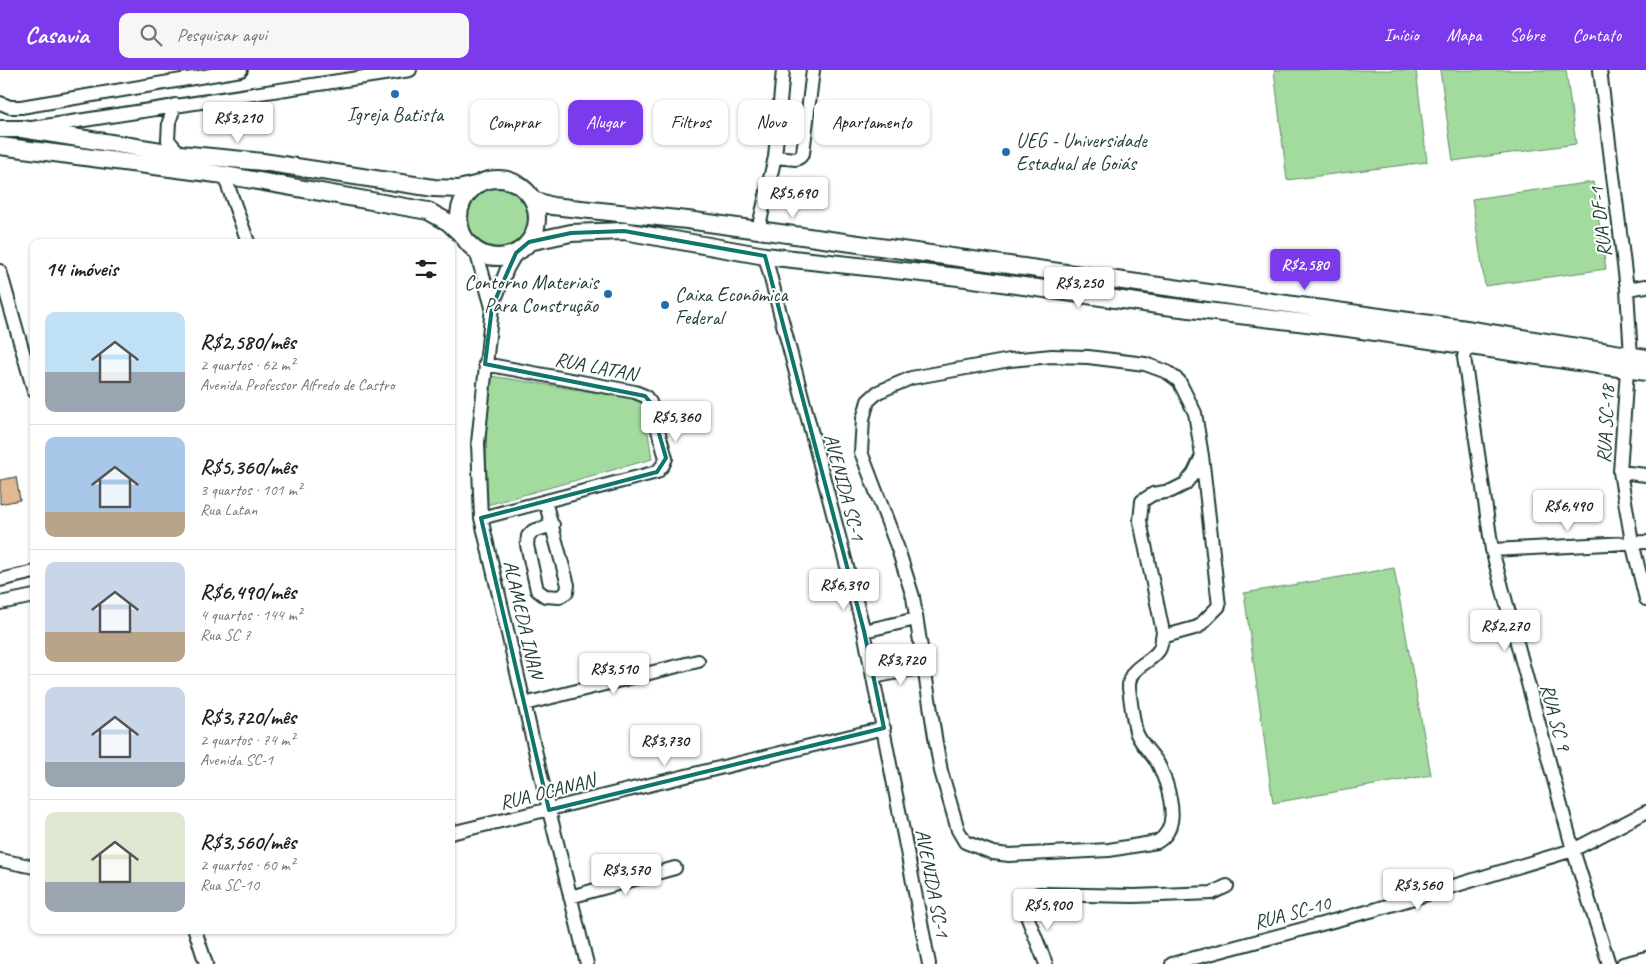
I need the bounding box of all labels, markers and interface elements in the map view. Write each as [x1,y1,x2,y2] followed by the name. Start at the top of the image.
[119,13,469,58] search box
[25,20,89,50] text: Casavia
[137,21,165,49] icon: search
[177,23,267,47] text: Pesquisar aqui
[1384,24,1419,46] text: Início
[1447,24,1481,46] text: Mapa
[1509,24,1545,46] text: Sobre
[1573,24,1621,46] text: Contato
[389,88,401,100] marker: Igreja Batista
[470,100,558,145] chip: Comprar
[568,100,643,145] chip: Alugar
[653,100,728,145] chip: Filtros
[738,100,804,145] chip: Novo
[814,100,930,145] chip: Apartamento
[192,102,284,144] pin: R$3,210
[347,102,445,127] place label: Igreja Batista
[214,108,262,128] text: R$3,210
[1016,128,1148,176] place label: UEG - Universidade Estadual de Goiás
[1000,146,1012,158] marker: UEG - Universidade Estadual de Goiás
[747,176,839,219] pin: R$5,690
[769,183,817,203] text: R$5,690
[1584,184,1617,259] street label: RUA DF-1
[1259,248,1351,291] pin: R$2,580
[412,255,440,283] icon: filters
[1281,255,1329,275] text: R$2,580
[45,256,118,282] text: 14 imóveis
[1033,266,1125,309] pin: R$3,250
[464,270,600,318] place label: Contorno Materiais Para Construção
[1055,273,1103,293] text: R$3,250
[675,282,789,330] place label: Caixa Econômica Federal
[602,288,614,300] marker: Contorno Materiais Para Construção
[659,299,671,311] marker: Caixa Econômica Federal
[200,329,296,355] text: R$2,580/mês
[85,332,145,392] icon: home
[553,346,642,387] street label: RUA LATAN
[200,355,295,375] text: 2 quartos · 62 m²
[200,375,394,395] text: Avenida Professor Alfredo de Castro
[1591,382,1620,464] street label: RUA SC-18
[630,400,722,443] pin: R$5,360
[652,407,700,427] text: R$5,360
[818,431,871,544] street label: AVENIDA SC-1
[200,454,296,480] text: R$5,360/mês
[85,457,145,517] icon: home
[200,480,302,500] text: 3 quartos · 101 m²
[1522,490,1614,532] pin: R$6,490
[1544,496,1592,516] text: R$6,490
[200,500,257,520] text: Rua Latan
[498,558,550,683] street label: ALAMEDA INAN
[798,568,890,611] pin: R$6,390
[820,575,868,595] text: R$6,390
[200,579,296,605] text: R$6,490/mês
[85,582,145,642] icon: home
[200,605,302,625] text: 4 quartos · 144 m²
[1459,610,1551,652] pin: R$2,270
[1481,616,1529,636] text: R$2,270
[200,625,251,645] text: Rua SC 7
[855,644,947,686] pin: R$3,720
[877,650,925,670] text: R$3,720
[568,652,660,695] pin: R$3,510
[590,659,638,679] text: R$3,510
[1535,681,1577,755] street label: RUA SC 9
[200,704,296,730] text: R$3,720/mês
[85,707,145,767] icon: home
[619,724,711,767] pin: R$3,730
[200,730,295,750] text: 2 quartos · 74 m²
[641,731,689,751] text: R$3,730
[200,750,273,770] text: Avenida SC-1
[497,767,600,815] street label: RUA OCANAN
[910,827,955,940] street label: AVENIDA SC-1
[200,829,296,855] text: R$3,560/mês
[85,832,145,892] icon: home
[580,854,672,896] pin: R$3,570
[200,855,295,875] text: 2 quartos · 60 m²
[602,860,650,880] text: R$3,570
[1372,868,1464,911] pin: R$3,560
[200,875,259,895] text: Rua SC-10
[1394,875,1442,895] text: R$3,560
[1002,888,1094,931] pin: R$5,900
[1251,890,1335,935] street label: RUA SC-10
[1024,895,1072,915] text: R$5,900

